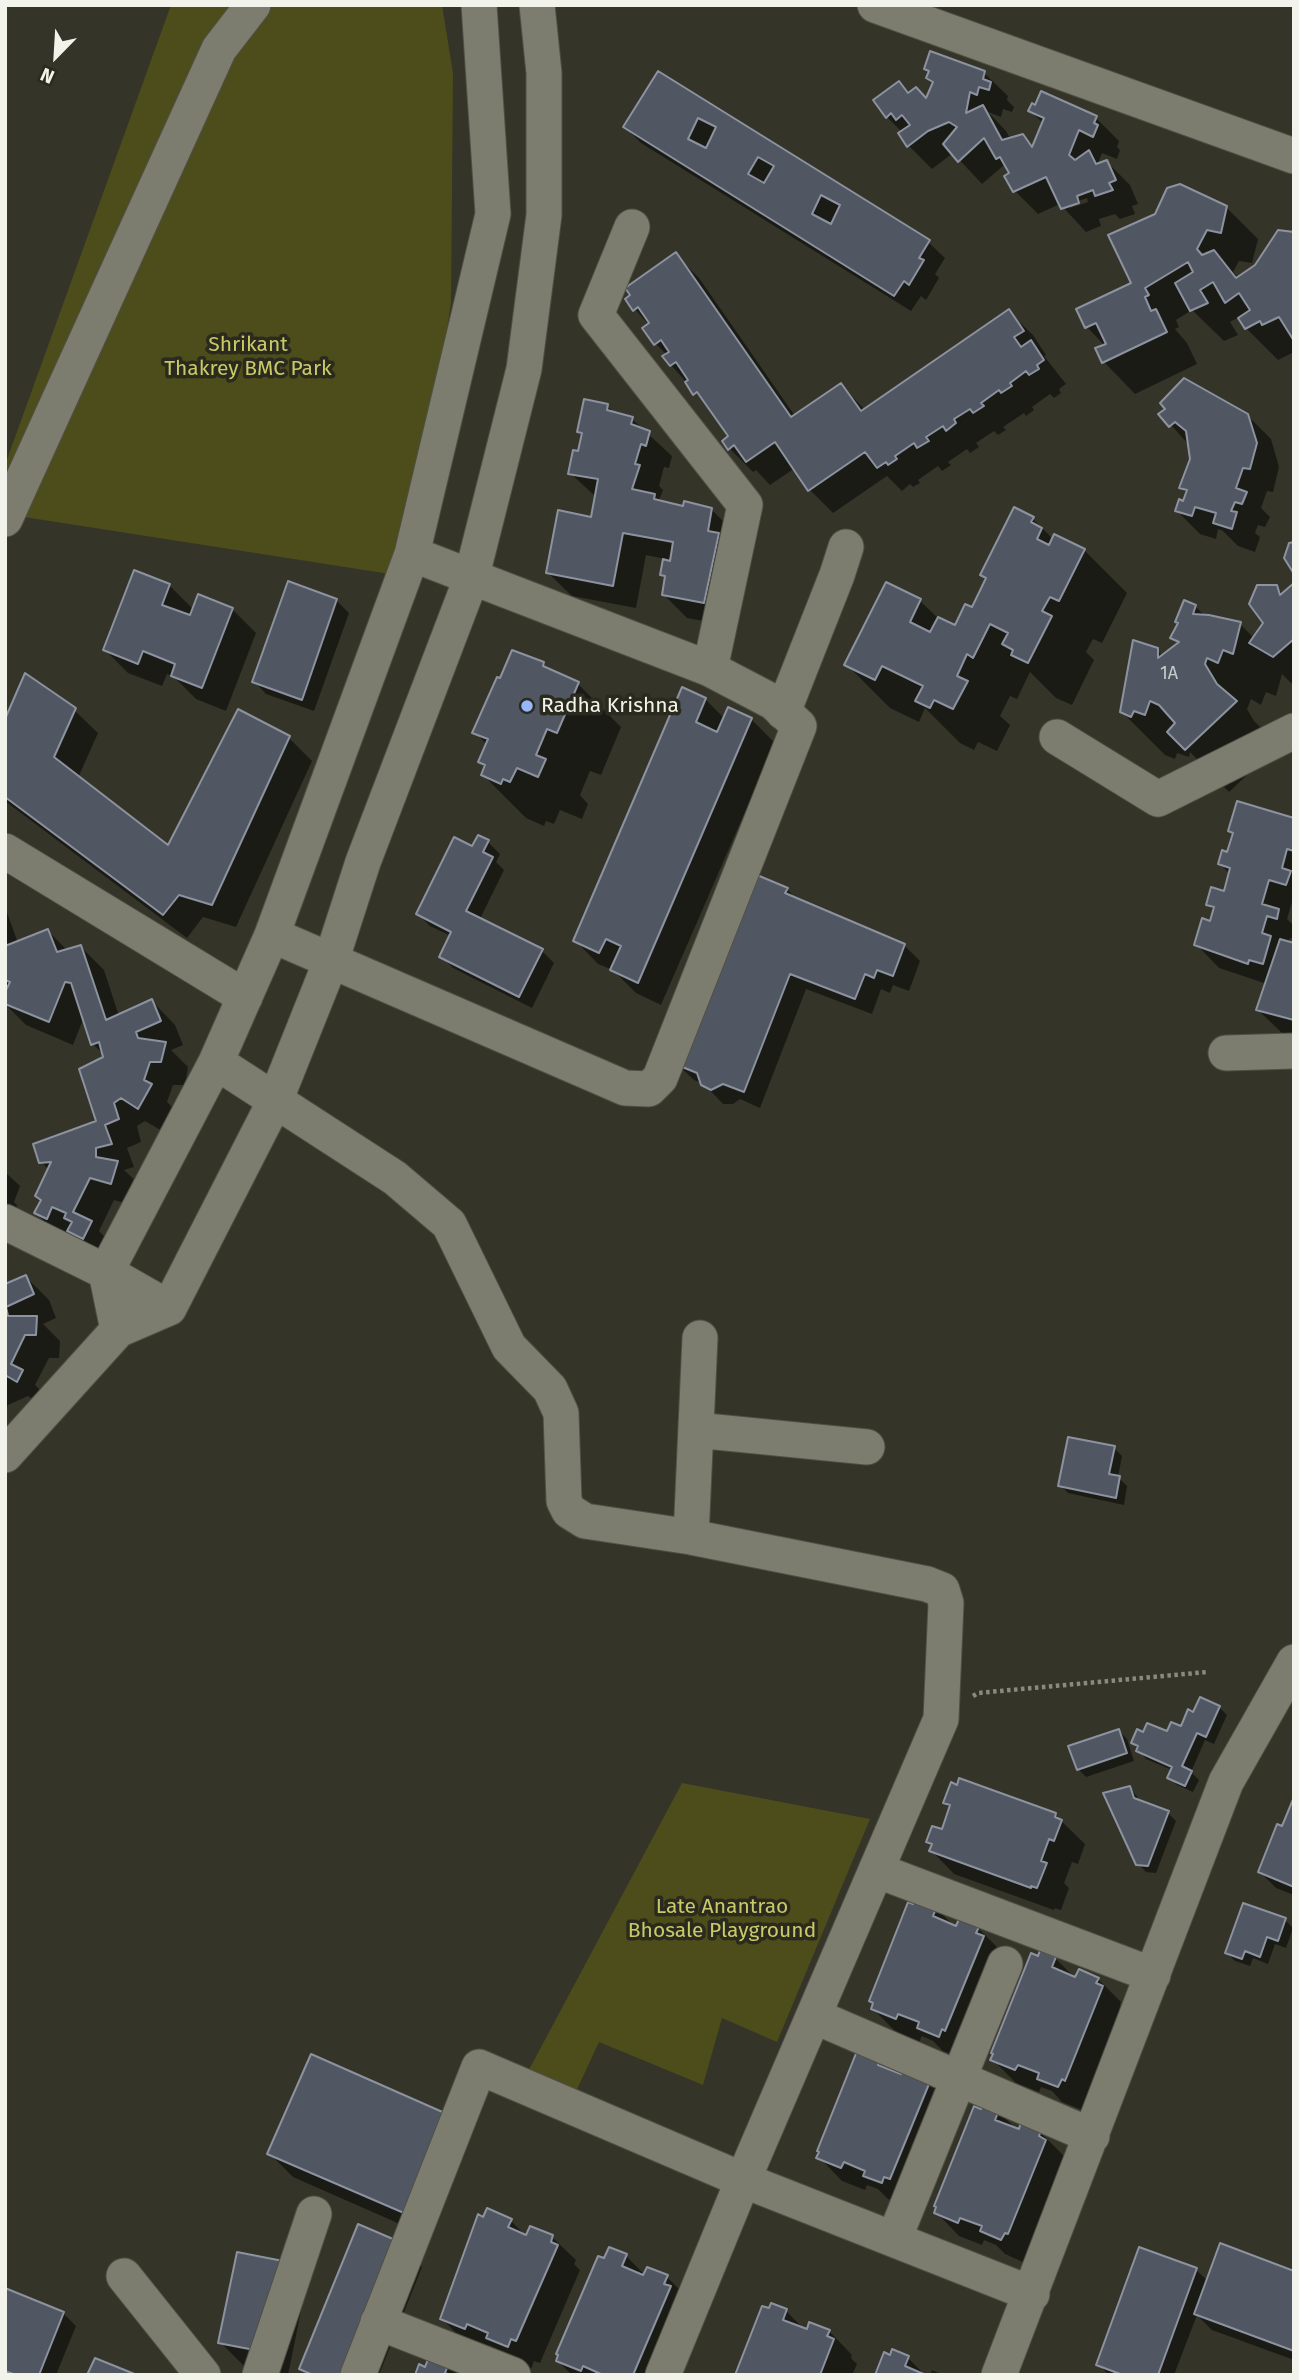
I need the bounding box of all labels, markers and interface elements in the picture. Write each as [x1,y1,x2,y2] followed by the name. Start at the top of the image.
[21,21,91,91] north arrow
[37,63,58,89] text: N
[164,332,332,382] park label: Shrikant Thakrey BMC Park
[1160,663,1178,685] house number: 1A
[541,693,679,719] place label: Radha Krishna
[519,698,535,714] marker: Radha Krishna
[628,1894,816,1944] park label: Late Anantrao Bhosale Playground

